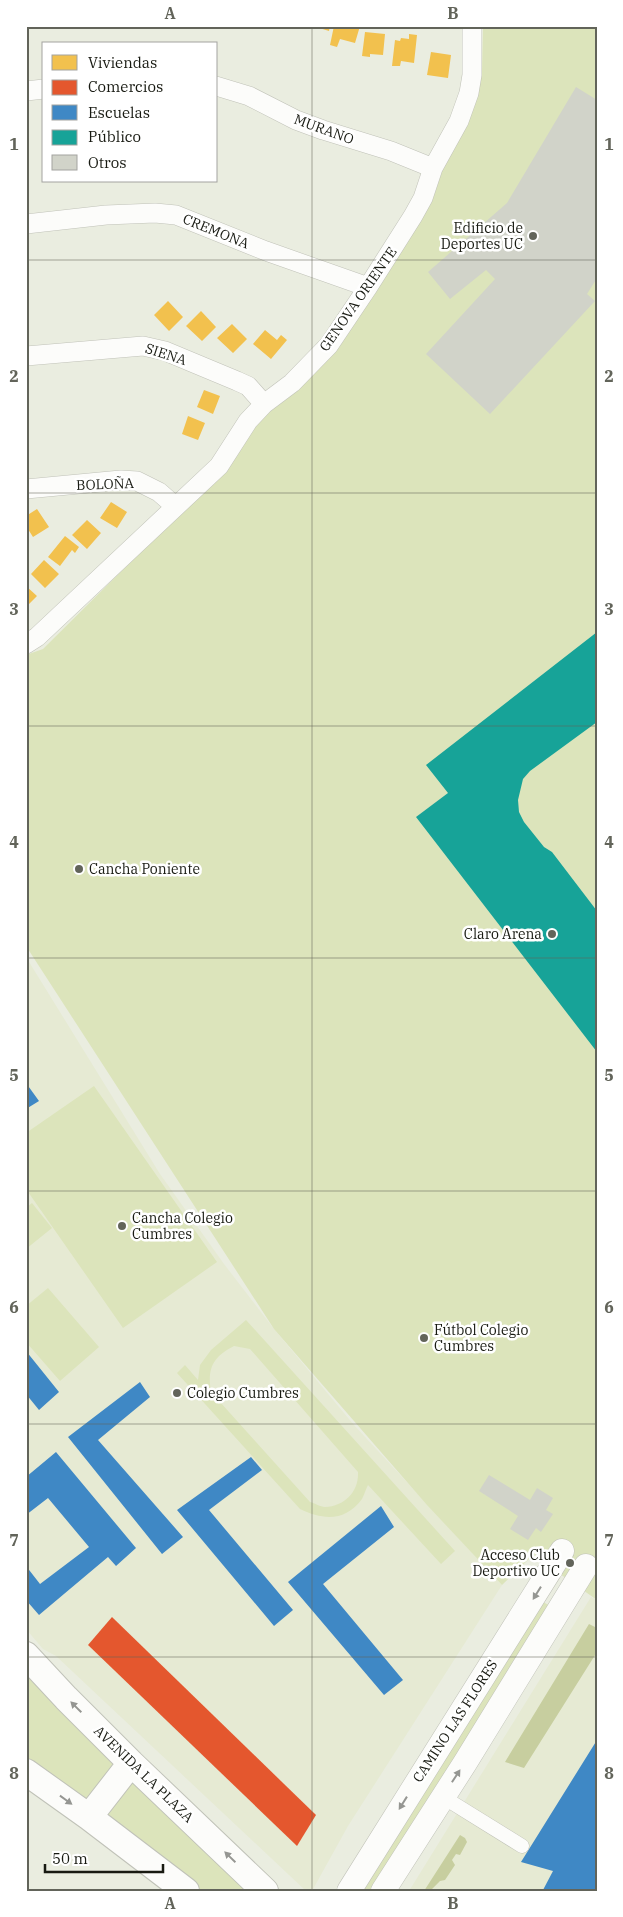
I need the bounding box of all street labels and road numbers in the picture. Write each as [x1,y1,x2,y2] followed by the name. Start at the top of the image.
[292,110,356,148] street label: MURANO
[180,210,252,253] street label: CREMONA
[315,243,401,355] street label: GENOVA ORIENTE
[143,339,189,369] street label: SIENA
[76,474,135,494] street label: BOLOÑA
[409,1656,501,1786] street label: CAMINO LAS FLORES
[90,1722,198,1827] street label: AVENIDA LA PLAZA

